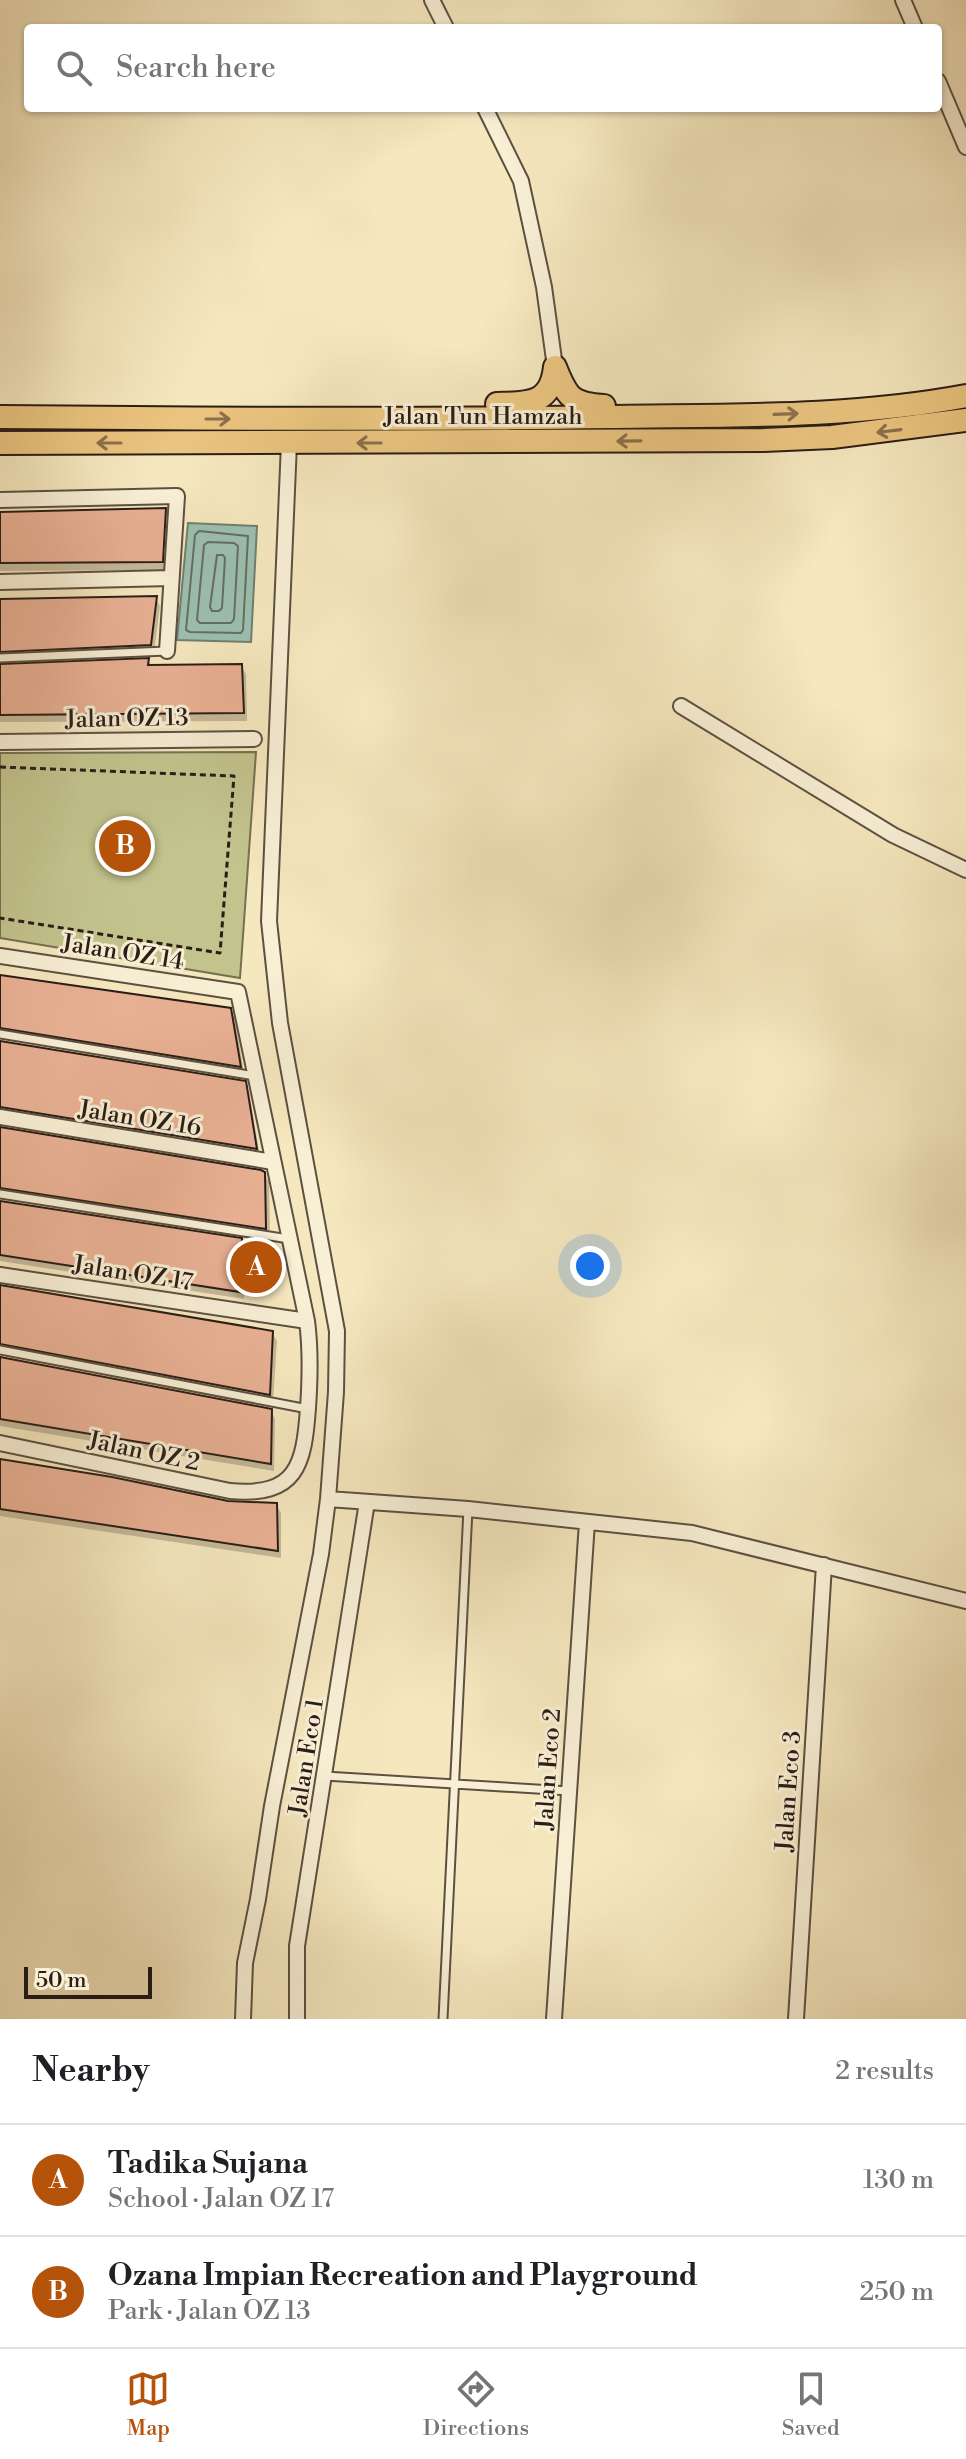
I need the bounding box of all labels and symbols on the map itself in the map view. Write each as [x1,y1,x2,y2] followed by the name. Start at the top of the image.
[382,402,583,432] street label: Jalan Tun Hamzah
[772,406,799,421] one-way arrow
[204,411,231,427] one-way arrow
[876,423,903,438] one-way arrow
[616,433,643,449] one-way arrow
[96,435,123,451] one-way arrow
[356,435,383,451] one-way arrow
[64,703,189,735] street label: Jalan OZ 13
[99,816,151,876] pin: B
[59,928,186,977] street label: Jalan OZ 14
[75,1094,203,1143] street label: Jalan OZ 16
[230,1237,282,1297] pin: A
[570,1246,610,1286] your location
[70,1250,195,1298] street label: Jalan OZ 17
[84,1425,202,1478] street label: Jalan OZ 2
[283,1696,331,1819] street label: Jalan Eco 1
[530,1707,568,1832] street label: Jalan Eco 2
[770,1730,808,1854] street label: Jalan Eco 3
[24,1963,152,1999] scale bar

